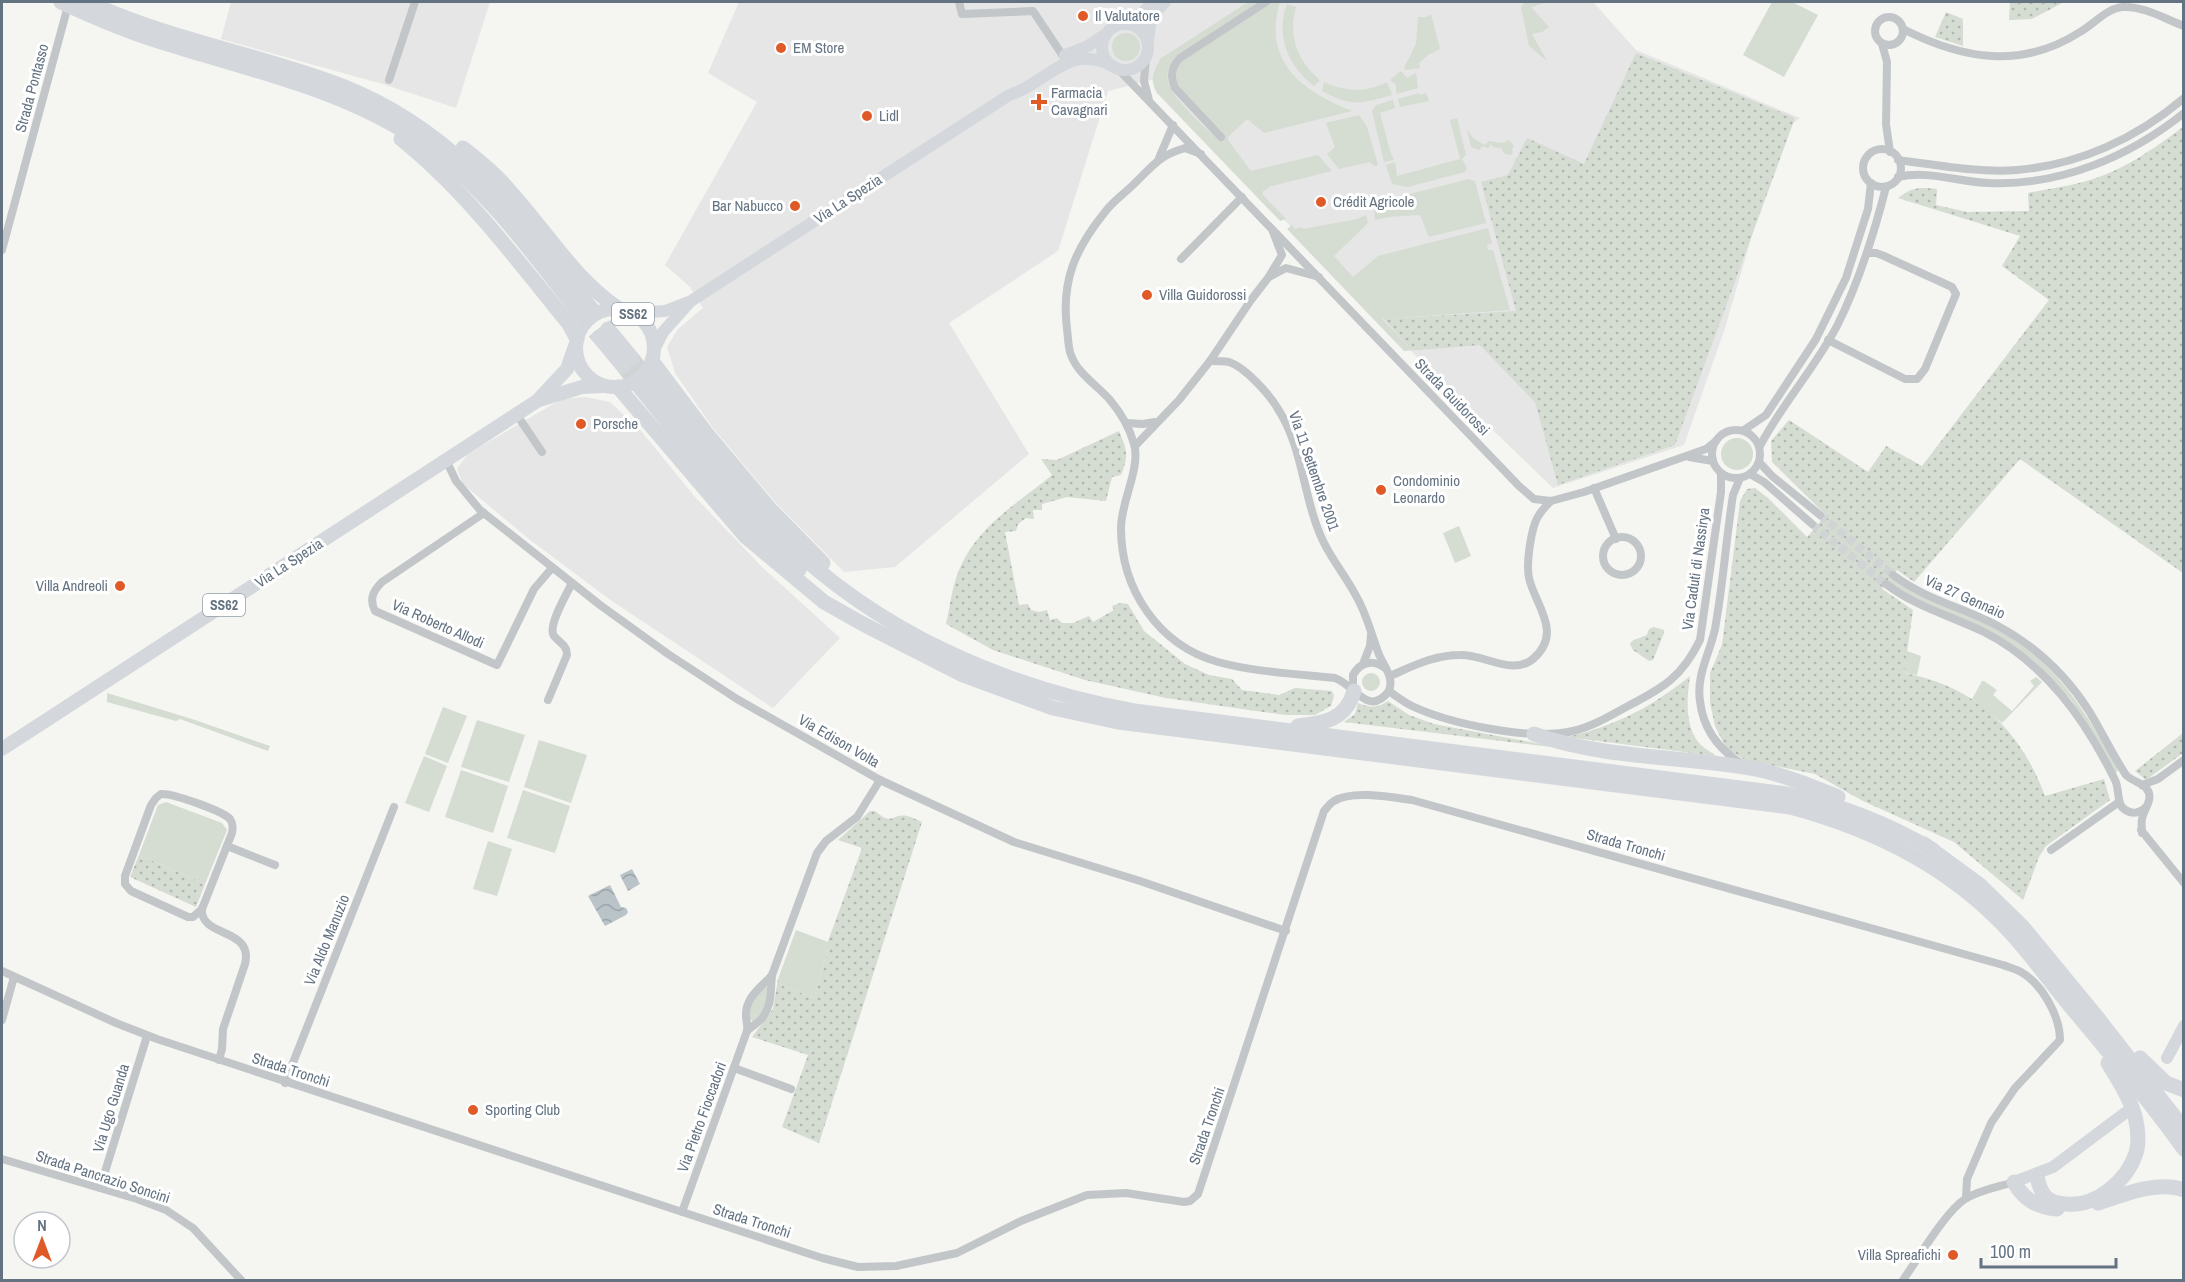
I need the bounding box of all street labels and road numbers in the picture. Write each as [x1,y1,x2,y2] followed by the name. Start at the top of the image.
[10,41,53,135] street label: Strada Pontasso
[810,169,886,228] street label: Via La Spezia
[612,303,654,325] road number: SS62
[1410,353,1495,440] street label: Strada Guidorossi
[1284,408,1345,534] street label: Via 11 Settembre 2001
[1677,506,1715,632] street label: Via Caduti di Nassirya
[251,533,327,592] street label: Via La Spezia
[1922,569,2009,624] street label: Via 27 Gennaio
[203,594,245,616] road number: SS62
[389,594,488,653] street label: Via Roberto Allodi
[795,709,884,772] street label: Via Edison Volta
[1584,823,1668,866] street label: Strada Tronchi
[299,891,354,988] street label: Via Aldo Manuzio
[250,1047,333,1092] street label: Strada Tronchi
[672,1059,731,1175] street label: Via Pietro Fioccadori
[87,1061,134,1155] street label: Via Ugo Guanda
[1183,1084,1230,1167] street label: Strada Tronchi
[33,1145,173,1208] street label: Strada Pancrazio Soncini
[711,1198,794,1243] street label: Strada Tronchi

